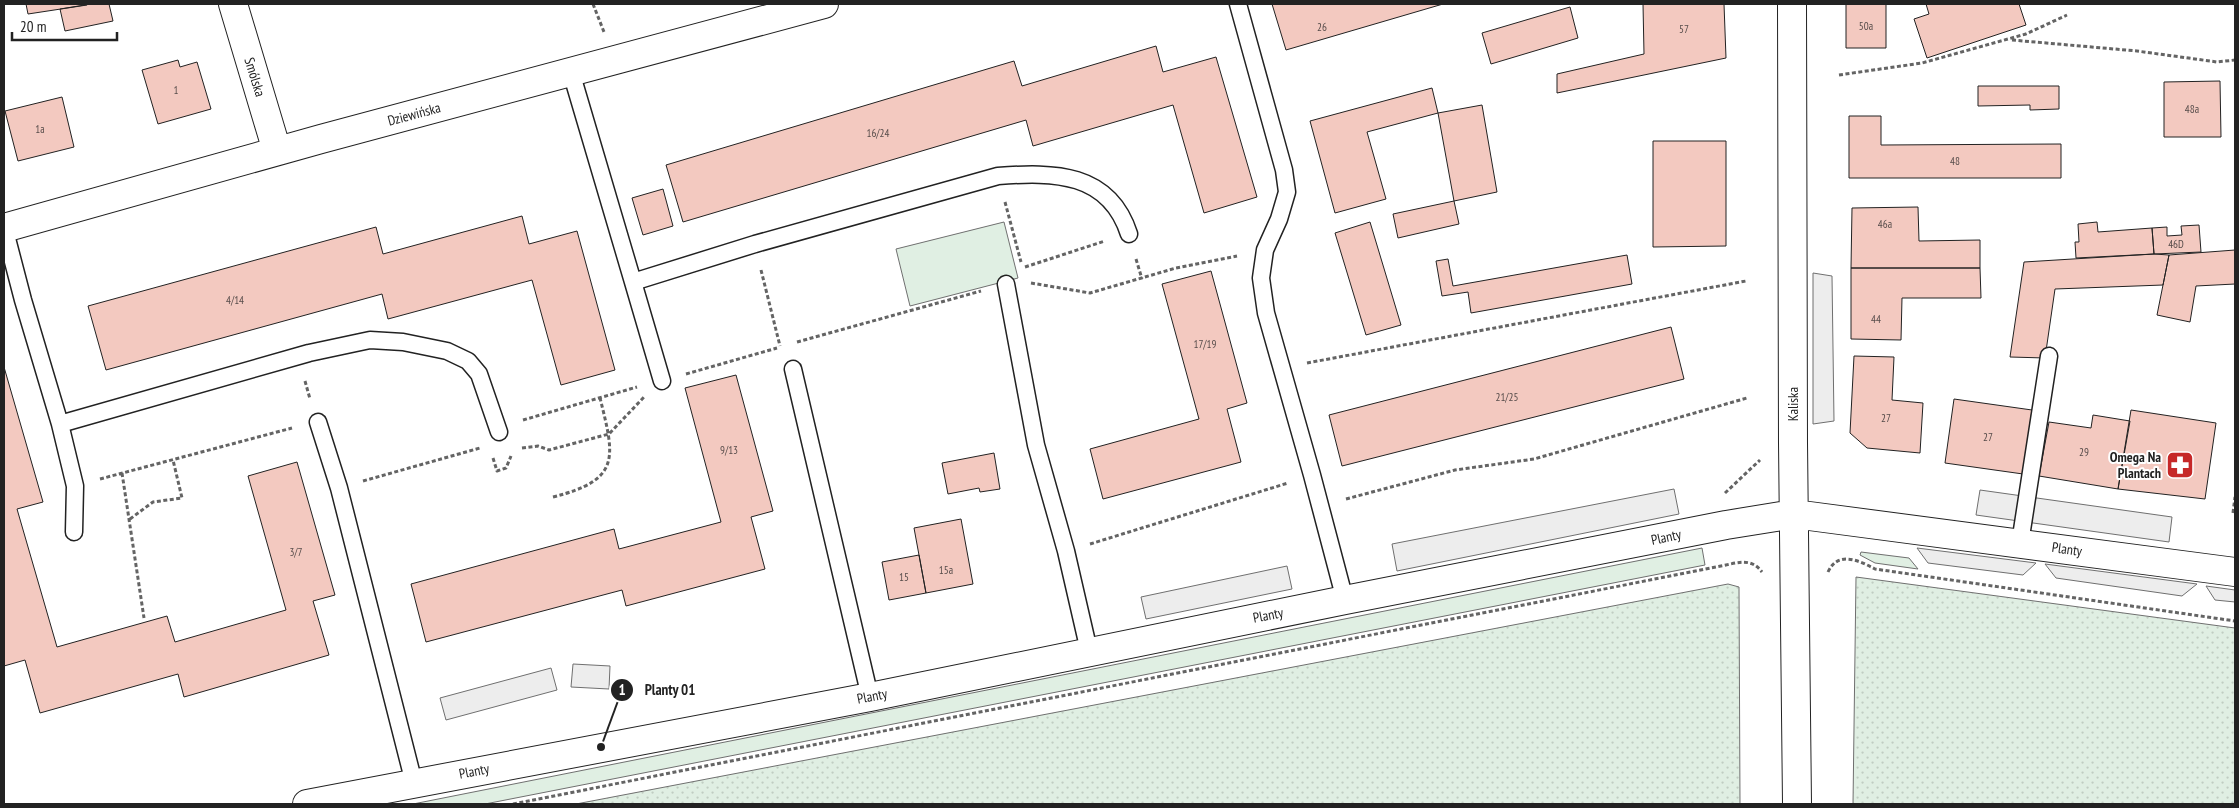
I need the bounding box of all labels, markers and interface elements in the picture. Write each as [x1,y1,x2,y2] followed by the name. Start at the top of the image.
[12,10,118,42] scale bar
[20,17,46,36] text: 20 m
[1859,19,1873,33] house number: 50a
[1317,20,1327,34] house number: 26
[1679,22,1689,36] house number: 57
[241,55,269,99] street label: Smólska
[174,83,179,97] house number: 1
[386,98,442,130] street label: Dziewińska
[2185,102,2199,116] house number: 48a
[35,122,45,136] house number: 1a
[866,126,890,140] house number: 16/24
[1950,154,1960,168] house number: 48
[1878,217,1892,231] house number: 46a
[2168,237,2184,251] house number: 46D
[226,293,244,307] house number: 4/14
[1871,312,1881,326] house number: 44
[1193,337,1217,351] house number: 17/19
[1784,387,1802,421] street label: Kaliska
[1495,390,1519,404] house number: 21/25
[1881,411,1891,425] house number: 27
[1983,430,1993,444] house number: 27
[720,443,738,457] house number: 9/13
[2079,445,2089,459] house number: 29
[2110,448,2161,482] place label: Omega Na Plantach
[2165,450,2195,480] pharmacy icon: Omega Na Plantach
[1649,525,1683,549] street label: Planty
[2051,538,2084,560] street label: Planty
[289,545,303,559] house number: 3/7
[939,563,953,577] house number: 15a
[899,570,909,584] house number: 15
[1251,603,1285,627] street label: Planty
[609,675,706,705] callout: Planty 01
[618,680,626,699] text: 1
[645,680,695,699] text: Planty 01
[855,684,889,708] street label: Planty
[457,759,491,783] street label: Planty

